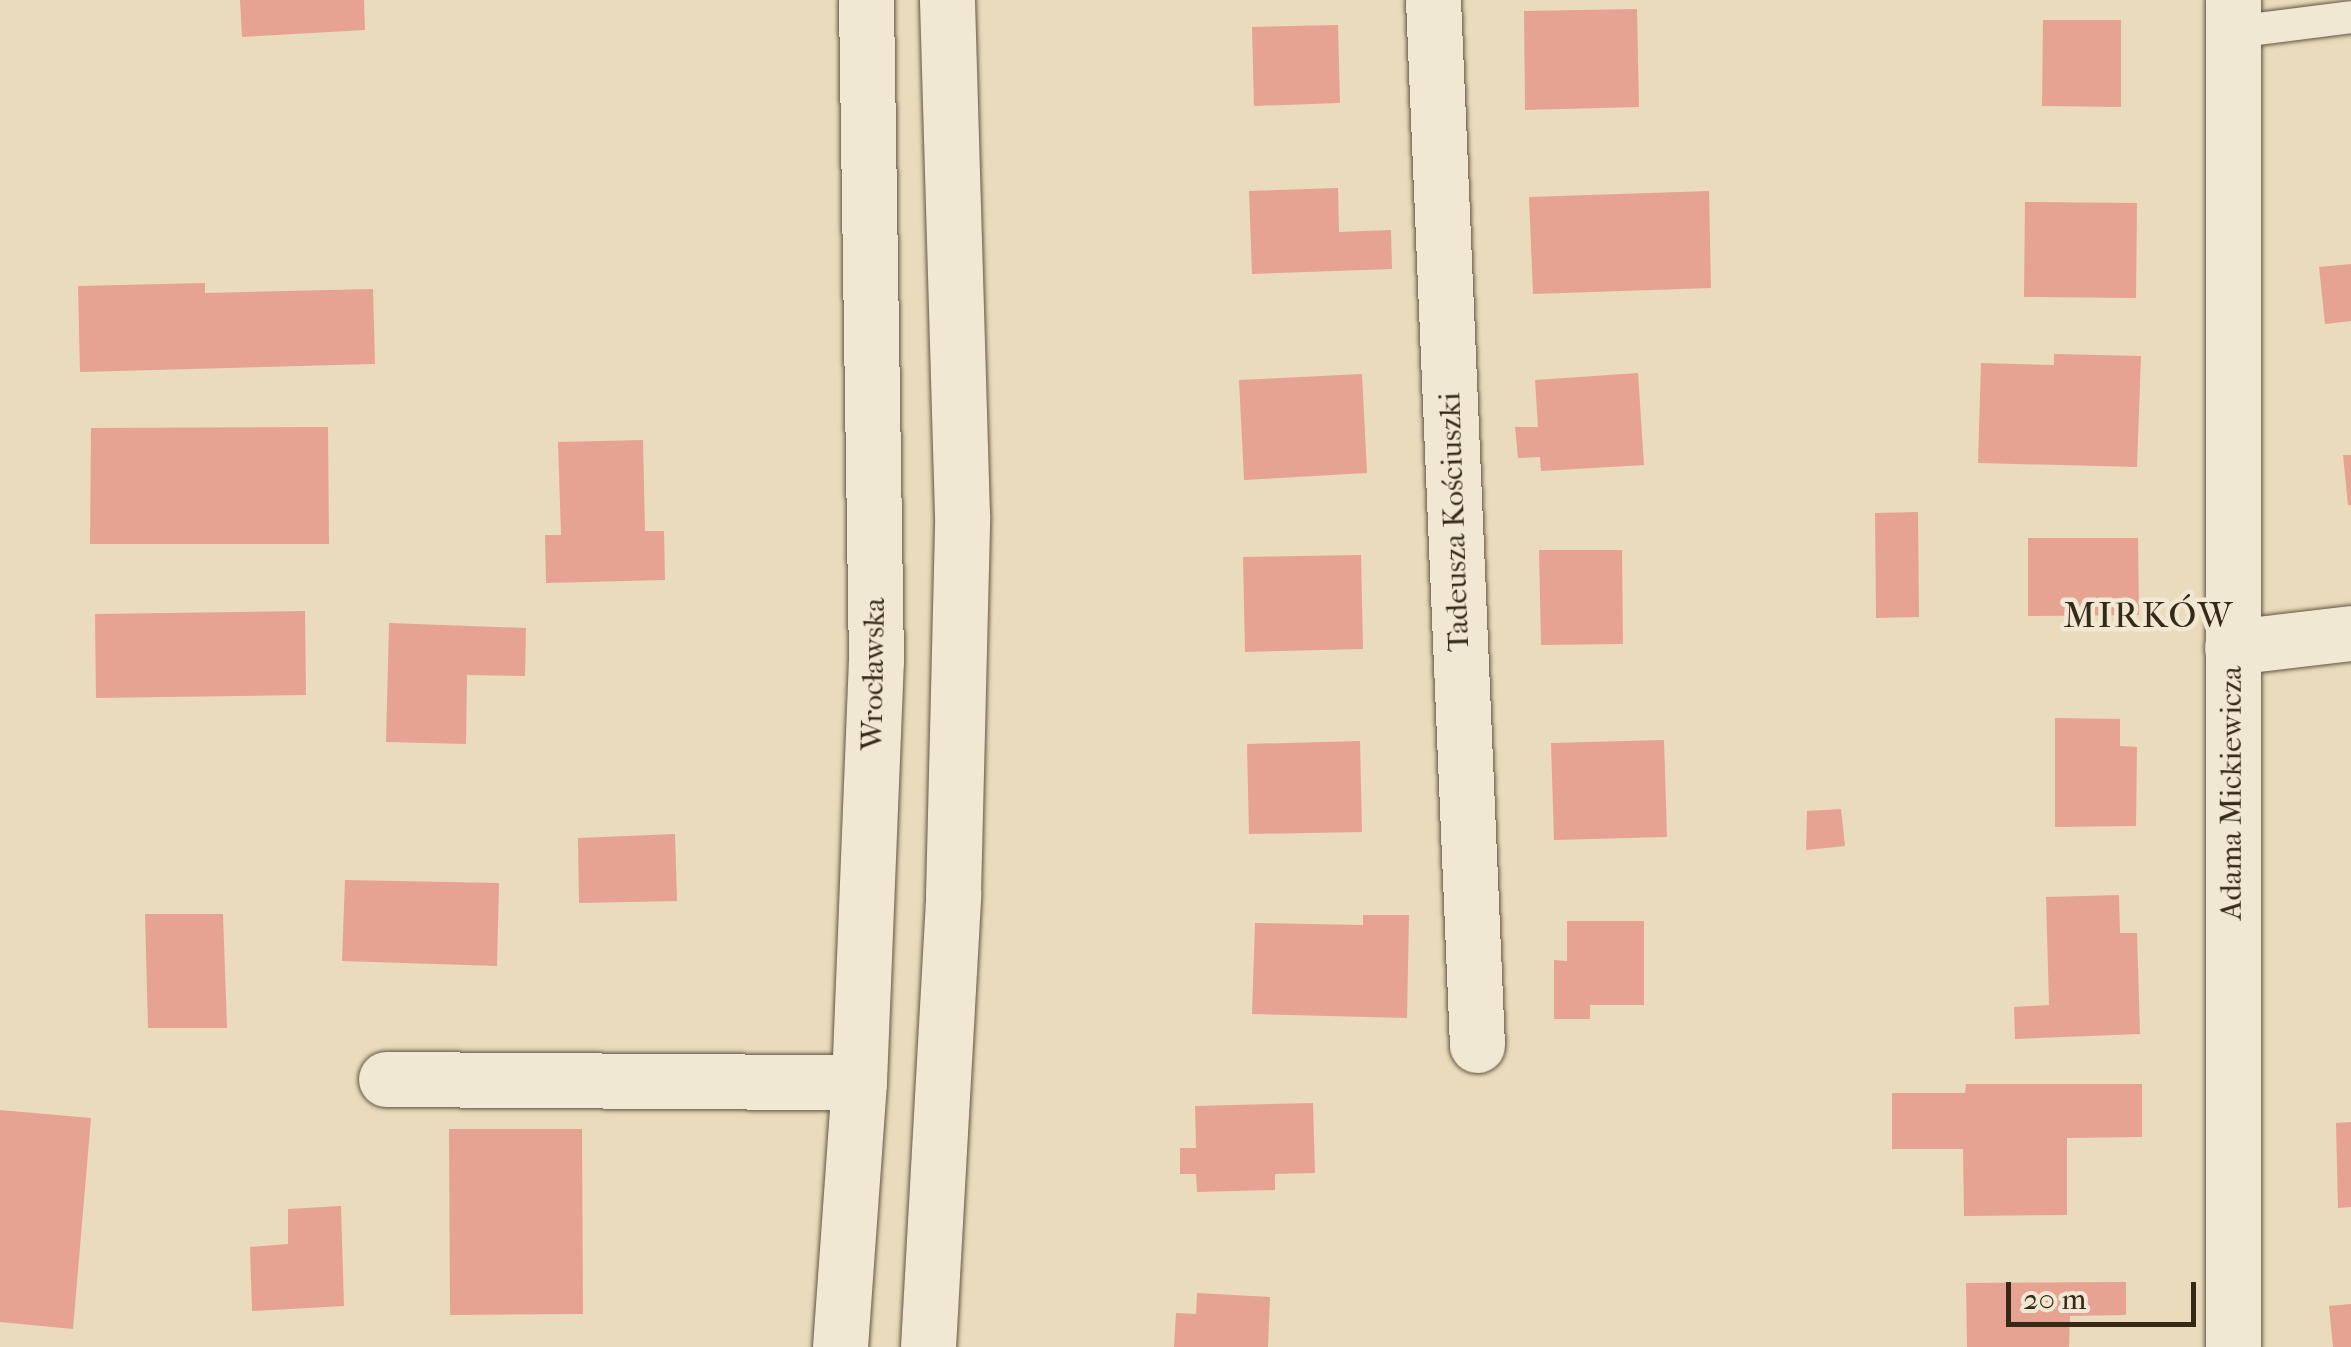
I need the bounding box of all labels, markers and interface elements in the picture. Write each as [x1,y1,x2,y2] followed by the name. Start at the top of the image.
[1432,392,1478,652] street label: Tadeusza Kościuszki
[2063,595,2235,637] district label: MIRKÓW
[855,597,893,751] street label: Wrocławska
[2214,666,2250,920] street label: Adama Mickiewicza
[2011,1262,2201,1324] scale bar
[2023,1282,2086,1317] text: 20 m

